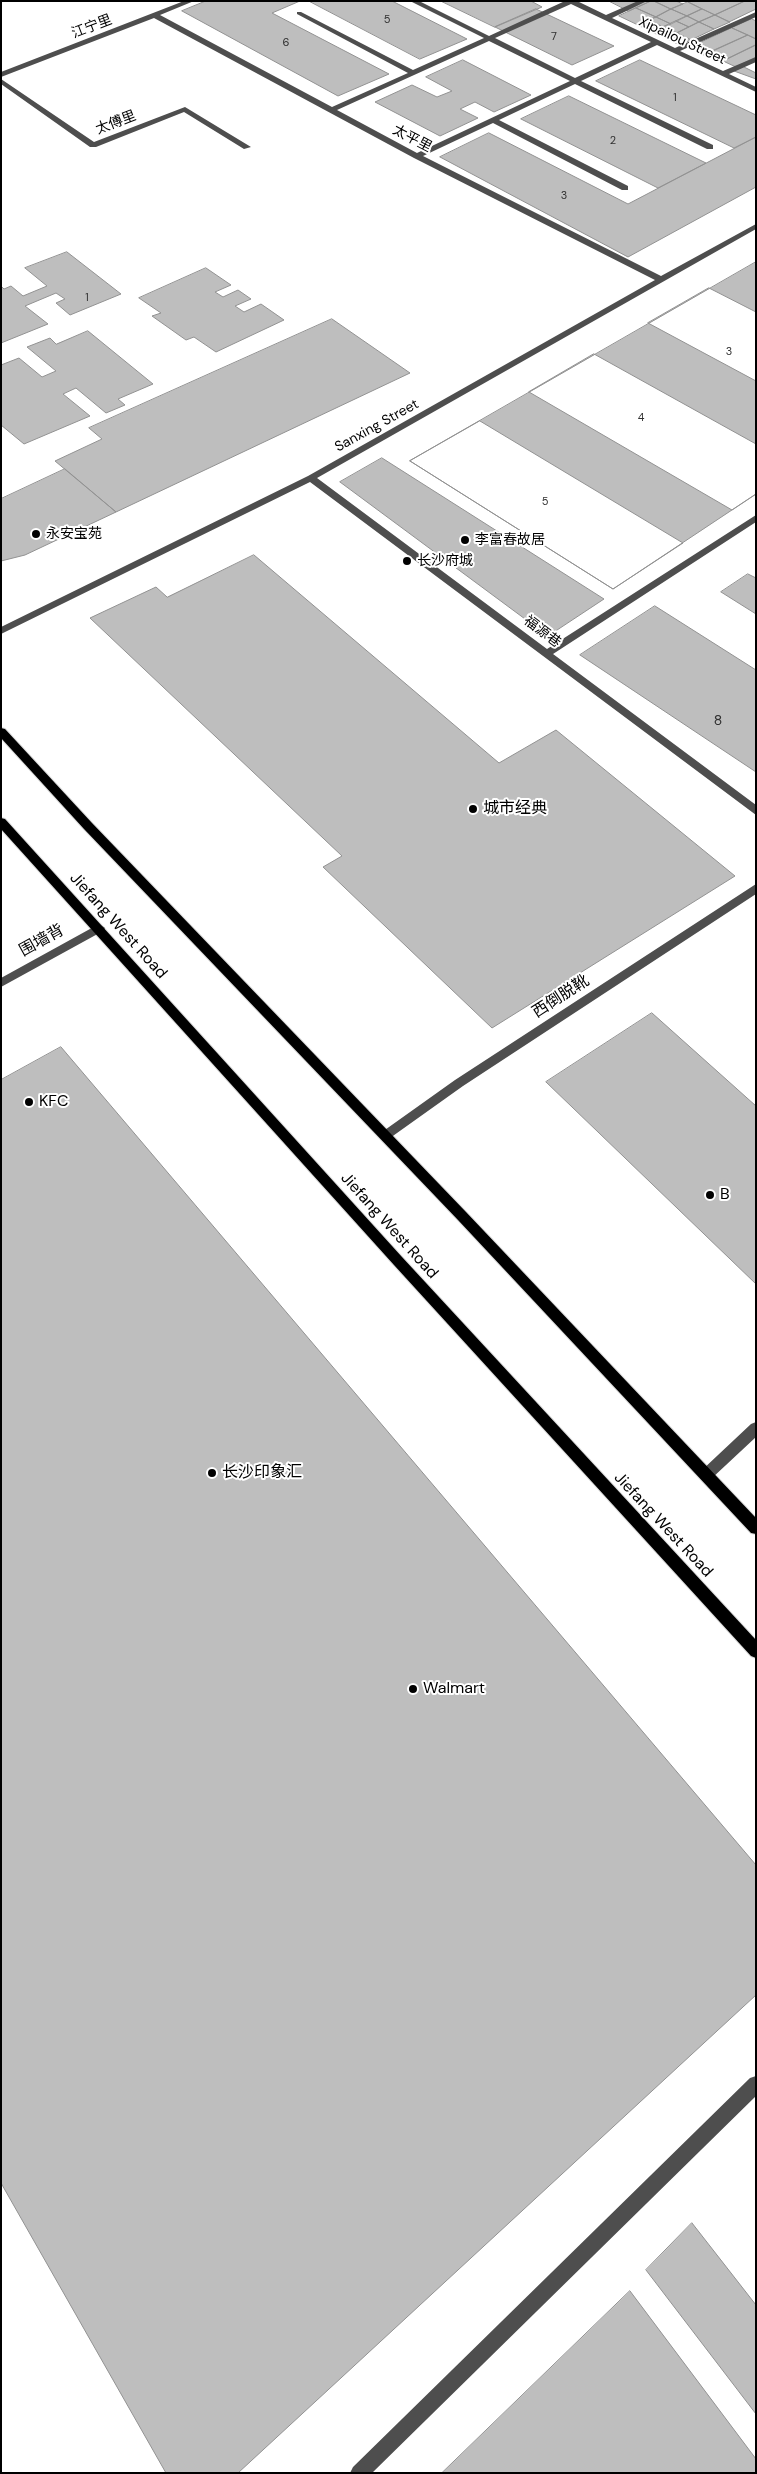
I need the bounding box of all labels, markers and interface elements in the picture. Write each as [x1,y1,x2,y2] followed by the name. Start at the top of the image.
[69,12,115,42] street label: 江宁里
[384,13,390,27] house number: 5
[636,13,728,69] street label: Xipailou Street
[551,30,557,44] house number: 7
[283,36,289,50] house number: 6
[673,91,677,105] house number: 1
[93,108,139,138] street label: 太傅里
[390,122,434,156] street label: 太平里
[610,134,616,148] house number: 2
[561,189,567,203] house number: 3
[85,291,89,305] house number: 1
[726,345,732,359] house number: 3
[332,396,422,456] street label: Sanxing Street
[638,411,644,425] house number: 4
[542,495,548,509] house number: 5
[46,526,102,542] place label: 永安宝苑
[30,528,42,540] marker: 永安宝苑
[475,532,545,548] place label: 李富春故居
[459,534,471,546] marker: 李富春故居
[417,553,473,569] place label: 长沙府城
[401,555,413,567] marker: 长沙府城
[520,613,564,651] street label: 福源巷
[714,713,722,729] house number: 8
[483,799,547,819] place label: 城市经典
[467,803,479,815] marker: 城市经典
[65,869,171,983] street label: Jiefang West Road
[16,921,68,961] street label: 围墙背
[529,972,593,1022] street label: 西倒脱靴
[39,1092,68,1112] place label: KFC
[23,1096,35,1108] marker: KFC
[336,1169,442,1283] street label: Jiefang West Road
[720,1185,730,1205] place label: B
[704,1189,716,1201] marker: B
[222,1463,302,1483] place label: 长沙印象汇
[206,1467,218,1479] marker: 长沙印象汇
[609,1469,717,1581] street label: Jiefang West Road
[423,1679,485,1699] place label: Walmart
[407,1683,419,1695] marker: Walmart

